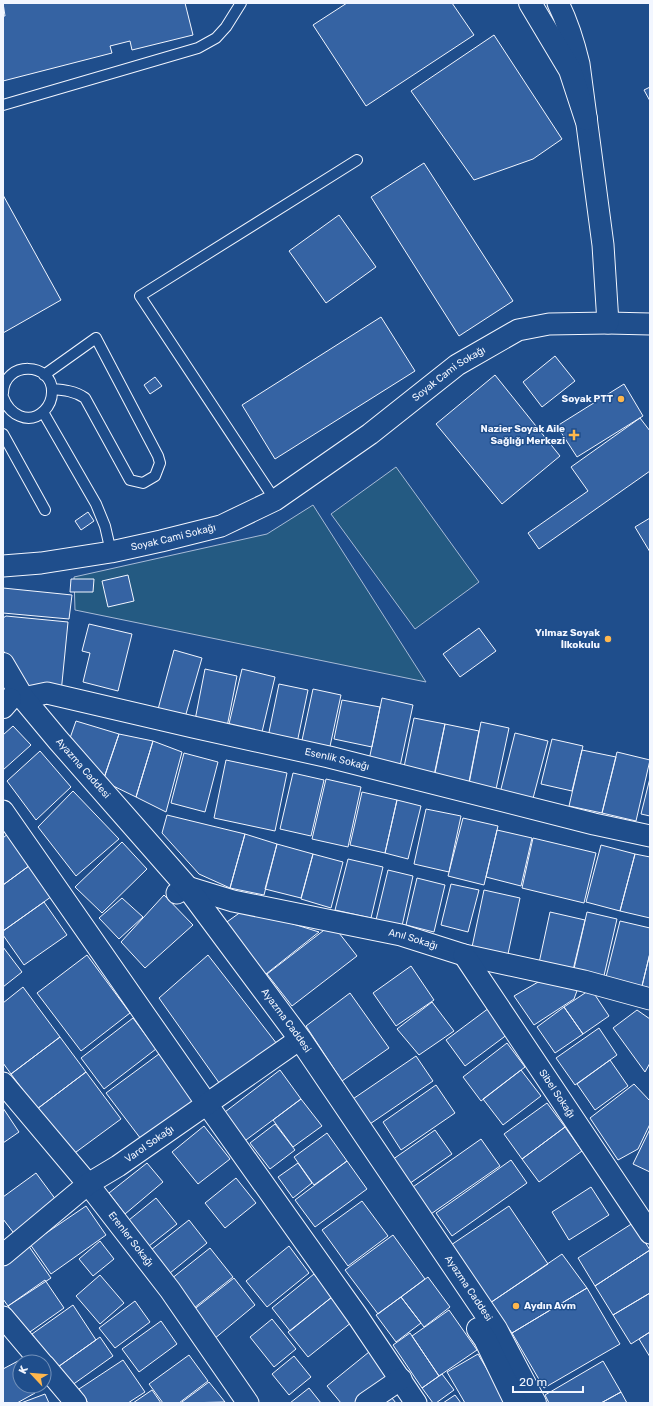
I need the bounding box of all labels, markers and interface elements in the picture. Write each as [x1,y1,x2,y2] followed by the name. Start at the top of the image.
[410,344,488,404] street label: Soyak Cami Sokağı
[562,393,614,405] place label: Soyak PTT
[616,394,626,404] marker: Soyak PTT
[480,423,565,447] place label: Nazier Soyak Aile Sağlığı Merkezi
[568,429,580,441] marker: Nazier Soyak Aile Sağlığı Merkezi
[130,522,217,553] street label: Soyak Cami Sokağı
[535,627,600,651] place label: Yılmaz Soyak İlkokulu
[603,634,613,644] marker: Yılmaz Soyak İlkokulu
[53,736,113,801] street label: Ayazma Caddesi
[303,746,371,773] street label: Esenlik Sokağı
[387,927,439,952] street label: Anıl Sokağı
[259,986,313,1055] street label: Ayazma Caddesi
[536,1067,577,1120] street label: Sibel Sokağı
[123,1123,176,1165] street label: Varol Sokağı
[106,1209,156,1269] street label: Erenler Sokağı
[442,1253,495,1323] street label: Ayazma Caddesi
[524,1300,576,1312] place label: Aydın Avm
[511,1301,521,1311] marker: Aydın Avm
[12,1354,52,1394] north arrow
[16,1363,31,1376] text: K
[513,1368,583,1394] scale bar
[519,1375,547,1389] text: 20 m

